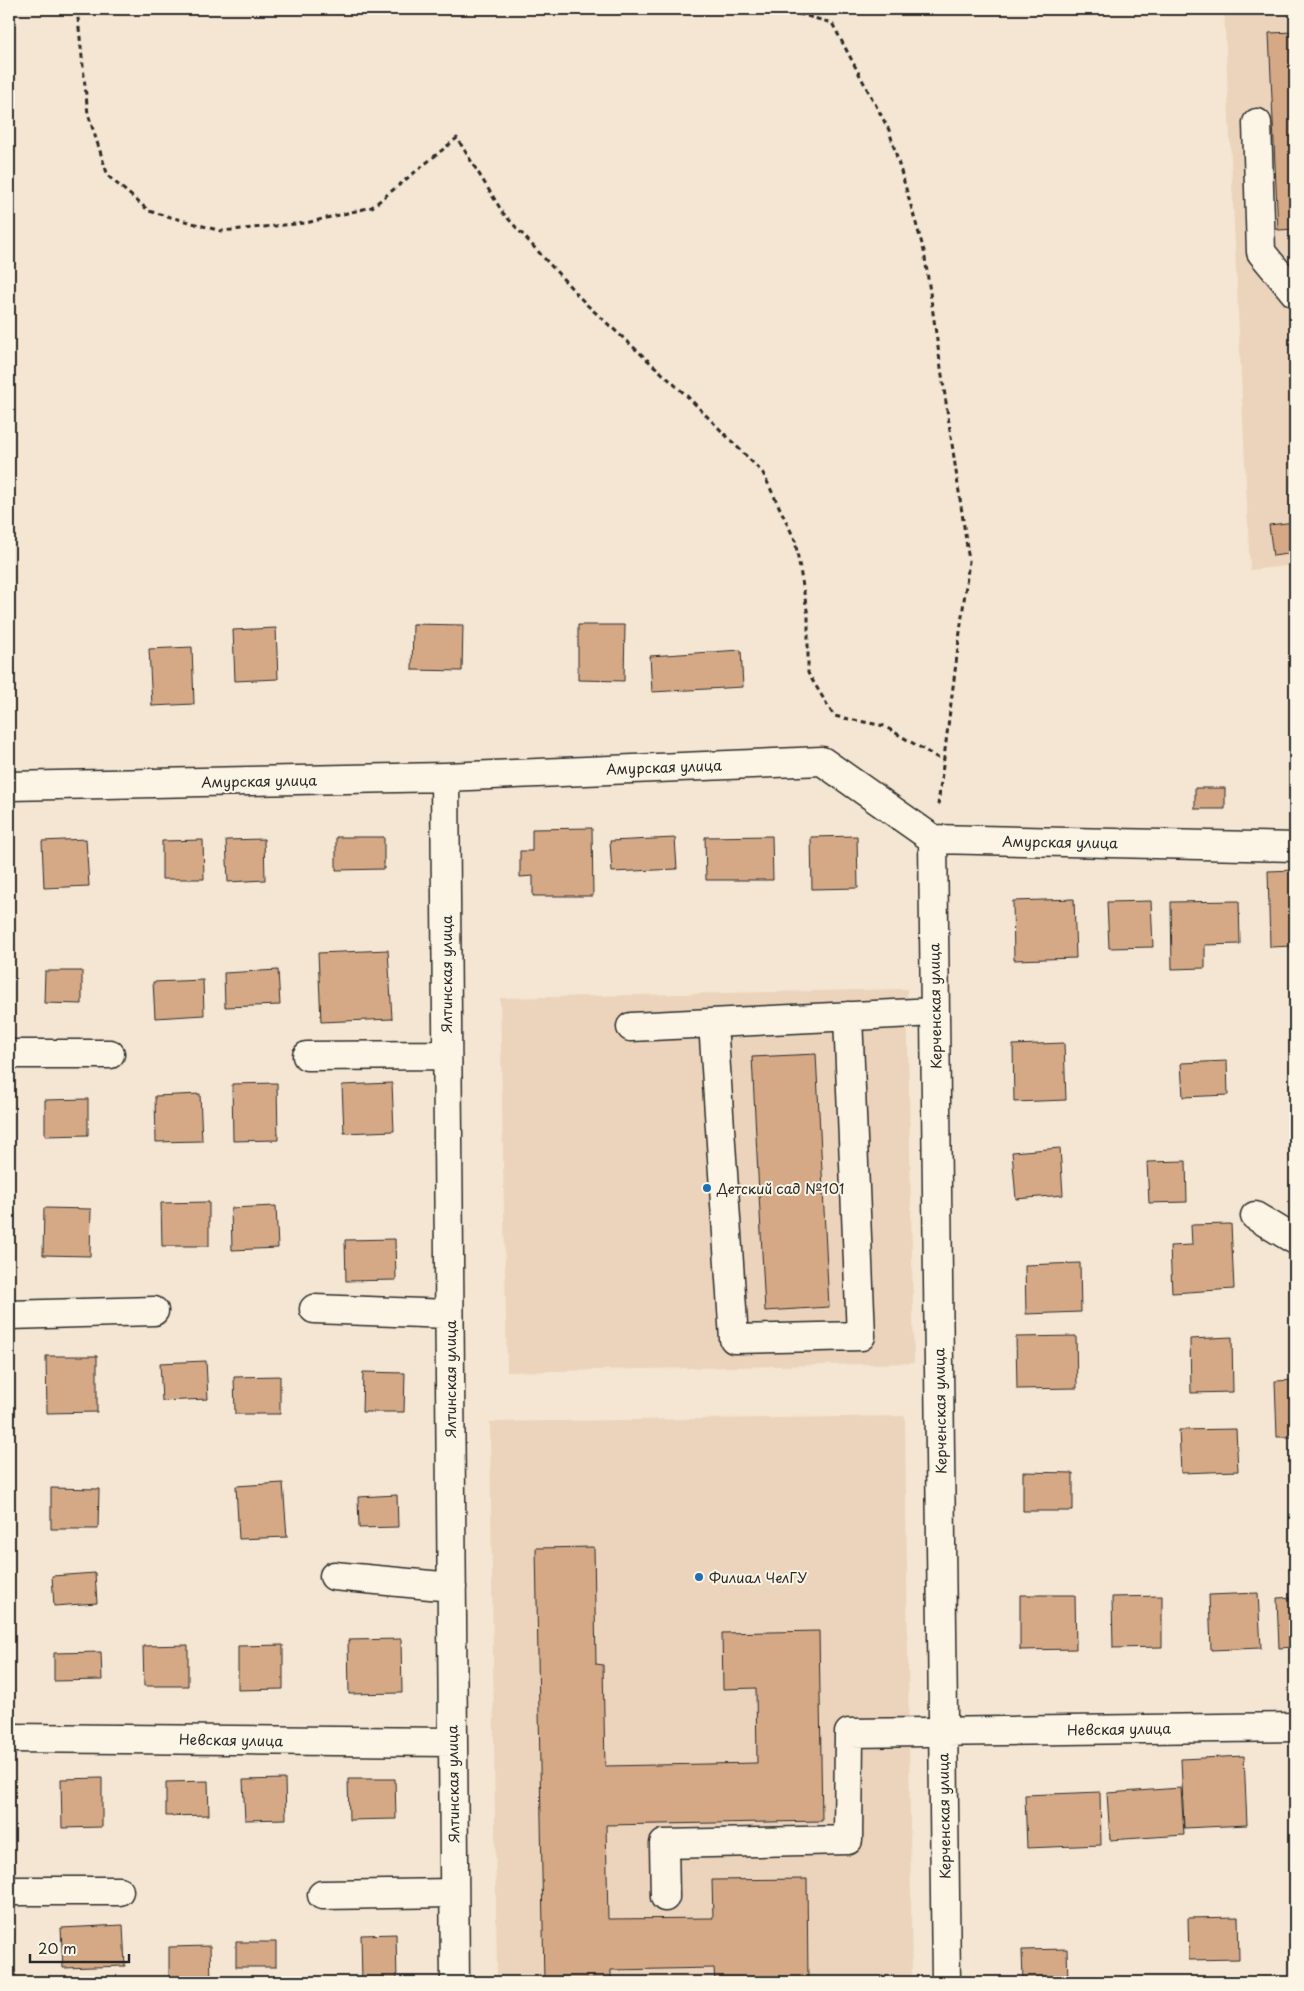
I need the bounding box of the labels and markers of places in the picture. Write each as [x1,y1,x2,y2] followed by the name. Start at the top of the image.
[716,1178,844,1199] place label: Детский сад №101
[701,1182,713,1194] marker: Детский сад №101
[709,1567,807,1588] place label: Филиал ЧелГУ
[693,1571,705,1583] marker: Филиал ЧелГУ

